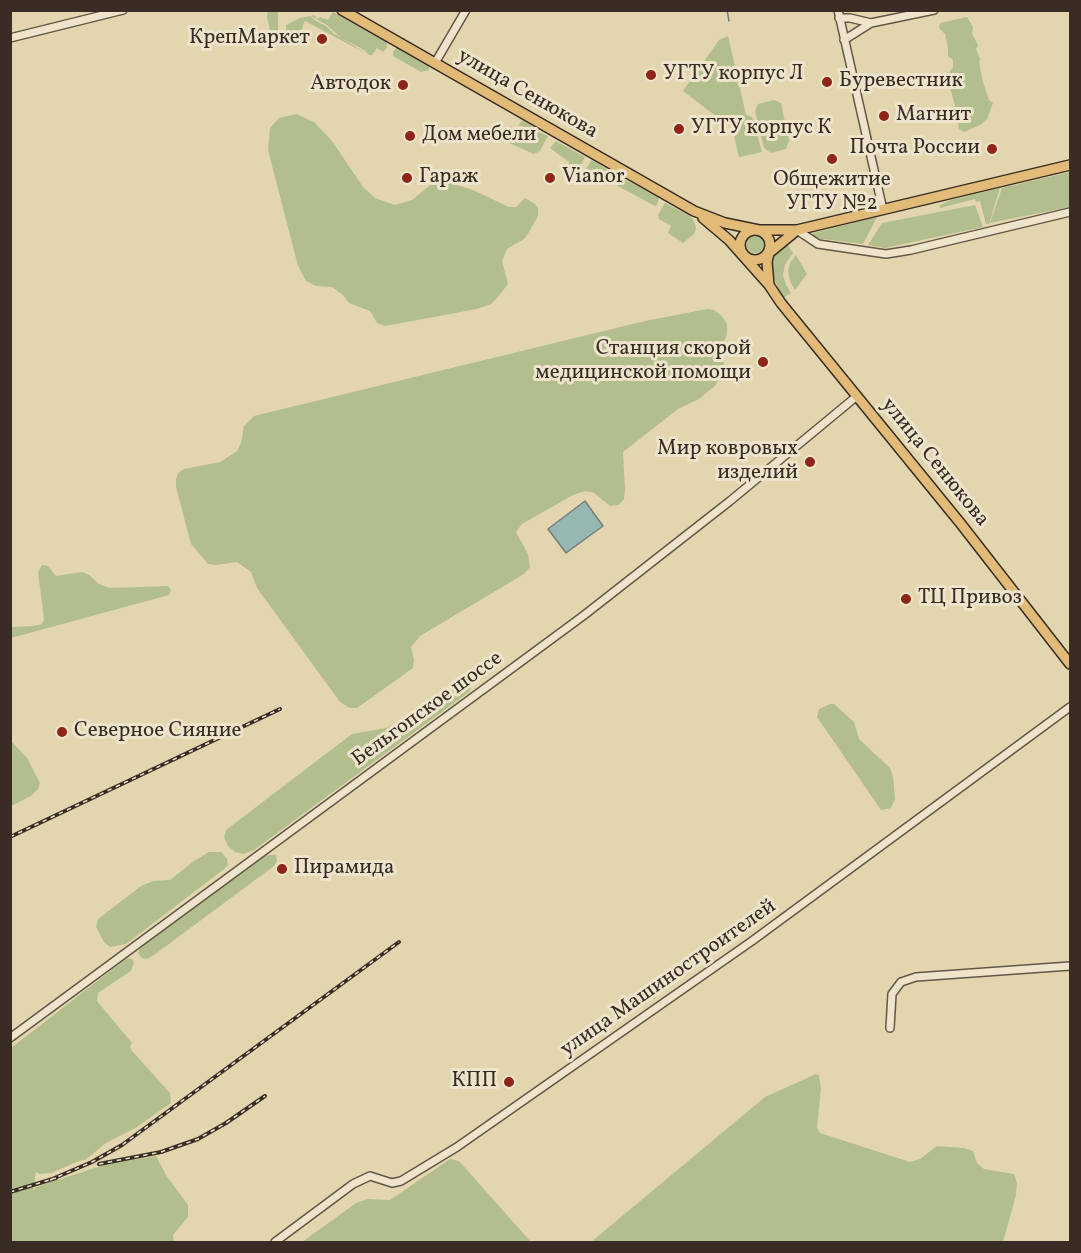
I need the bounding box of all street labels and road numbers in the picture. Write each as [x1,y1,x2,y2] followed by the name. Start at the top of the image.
[452,45,602,145] street label: улица Сенюкова
[874,394,994,532] street label: улица Сенюкова
[348,647,508,773] street label: Бельгопское шоссе
[556,895,782,1063] street label: улица Машиностроителей

